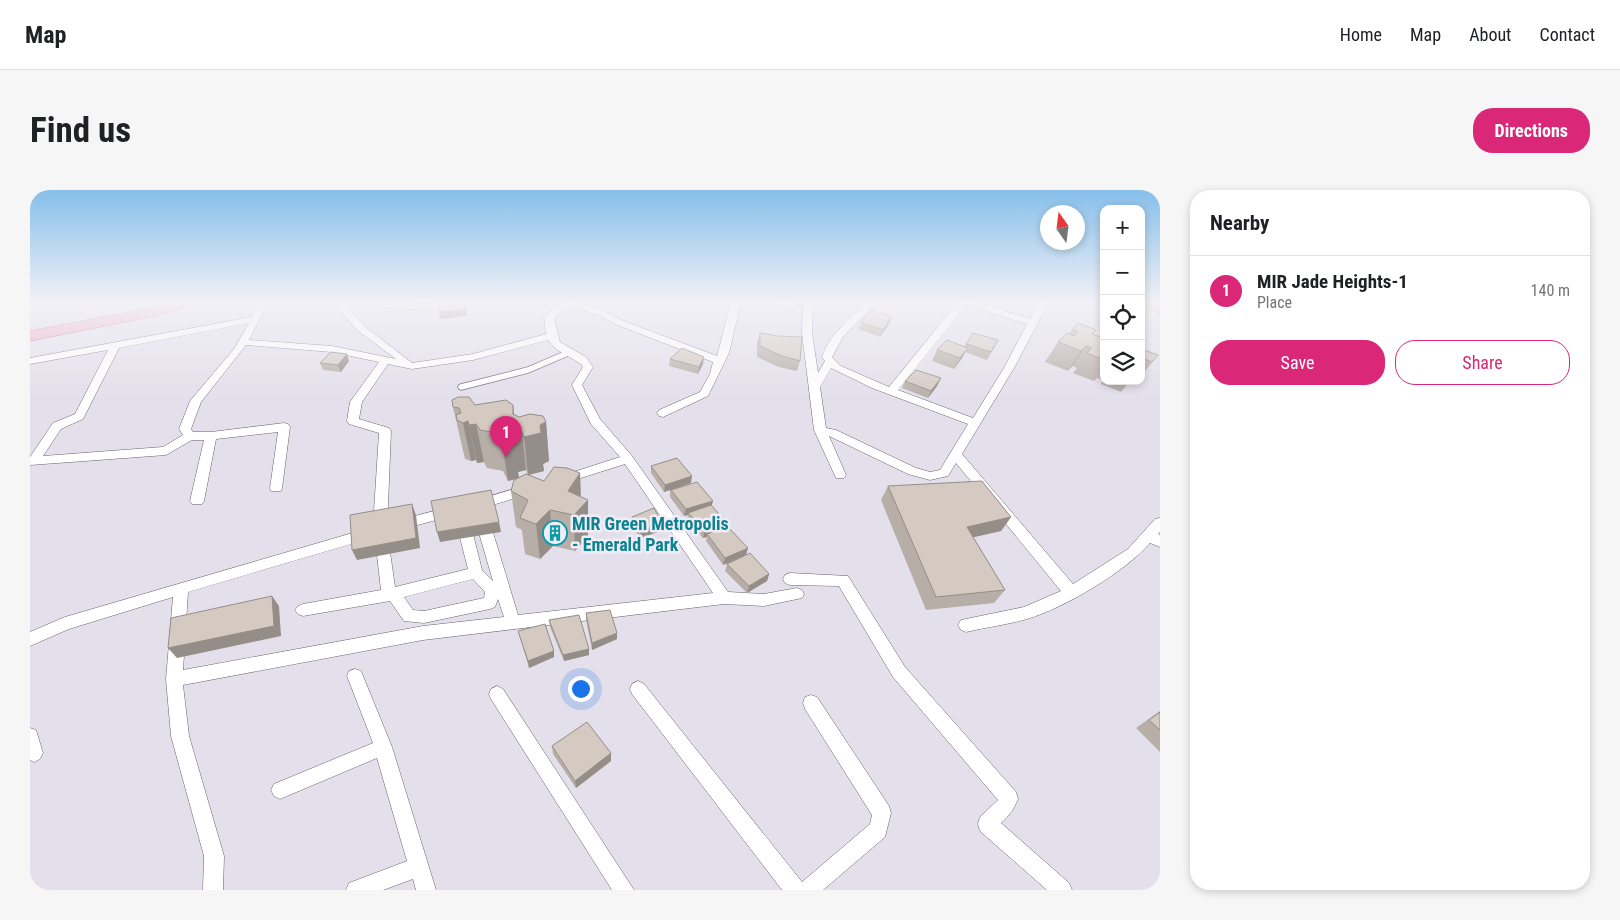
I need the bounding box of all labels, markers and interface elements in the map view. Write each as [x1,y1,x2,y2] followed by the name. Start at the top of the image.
[25,21,66,49] text: Map
[1340,24,1382,45] text: Home
[1410,24,1441,45] text: Map
[1469,24,1511,45] text: About
[1539,24,1595,45] text: Contact
[1473,108,1590,153] button: Directions
[30,110,131,151] text: Find us
[1040,205,1085,250] north arrow
[1100,205,1145,385] map controls
[1100,205,1145,250] button: +
[1210,211,1269,235] text: Nearby
[1100,250,1145,295] button: −
[1257,270,1408,293] text: MIR Jade Heights-1
[1222,281,1230,300] text: 1
[1531,281,1570,300] text: 140 m
[1257,293,1292,312] text: Place
[1100,295,1145,340] button: locate
[1100,340,1145,385] button: layers
[1210,340,1385,385] button: Save
[1395,340,1570,385] button: Share
[490,416,522,457] pin: 1
[572,513,729,555] place label: MIR Green Metropolis - Emerald Park
[542,520,568,546] building icon: MIR Green Metropolis - Emerald Park
[568,676,594,702] your location

